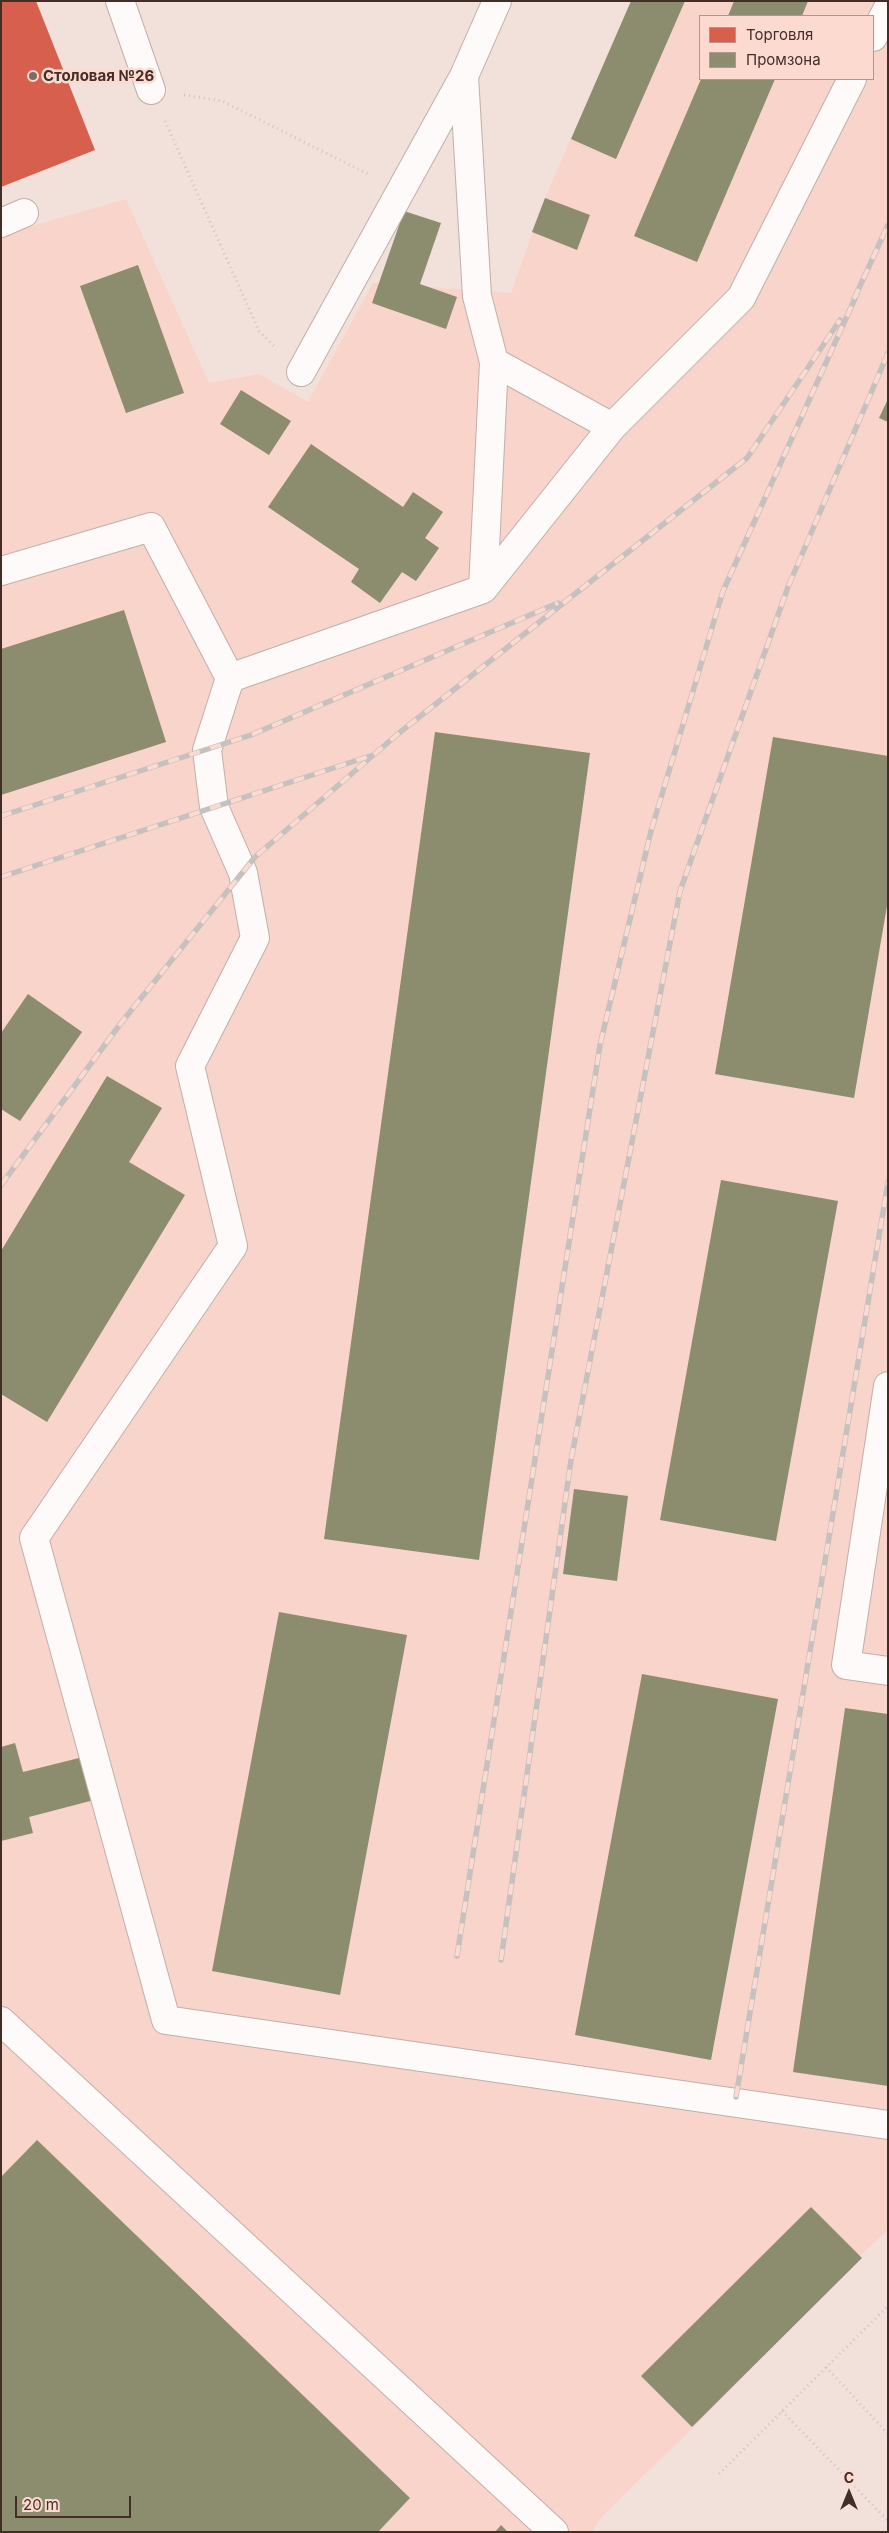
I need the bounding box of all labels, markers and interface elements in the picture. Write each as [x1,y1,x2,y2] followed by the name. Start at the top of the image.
[699,15,874,80] legend
[746,25,813,44] text: Торговля
[746,50,821,69] text: Промзона
[43,67,154,85] place label: Столовая №26
[27,70,39,82] marker: Столовая №26
[824,2468,874,2518] north arrow
[844,2469,854,2486] text: С
[18,2486,134,2518] scale bar
[23,2495,59,2514] text: 20 m

